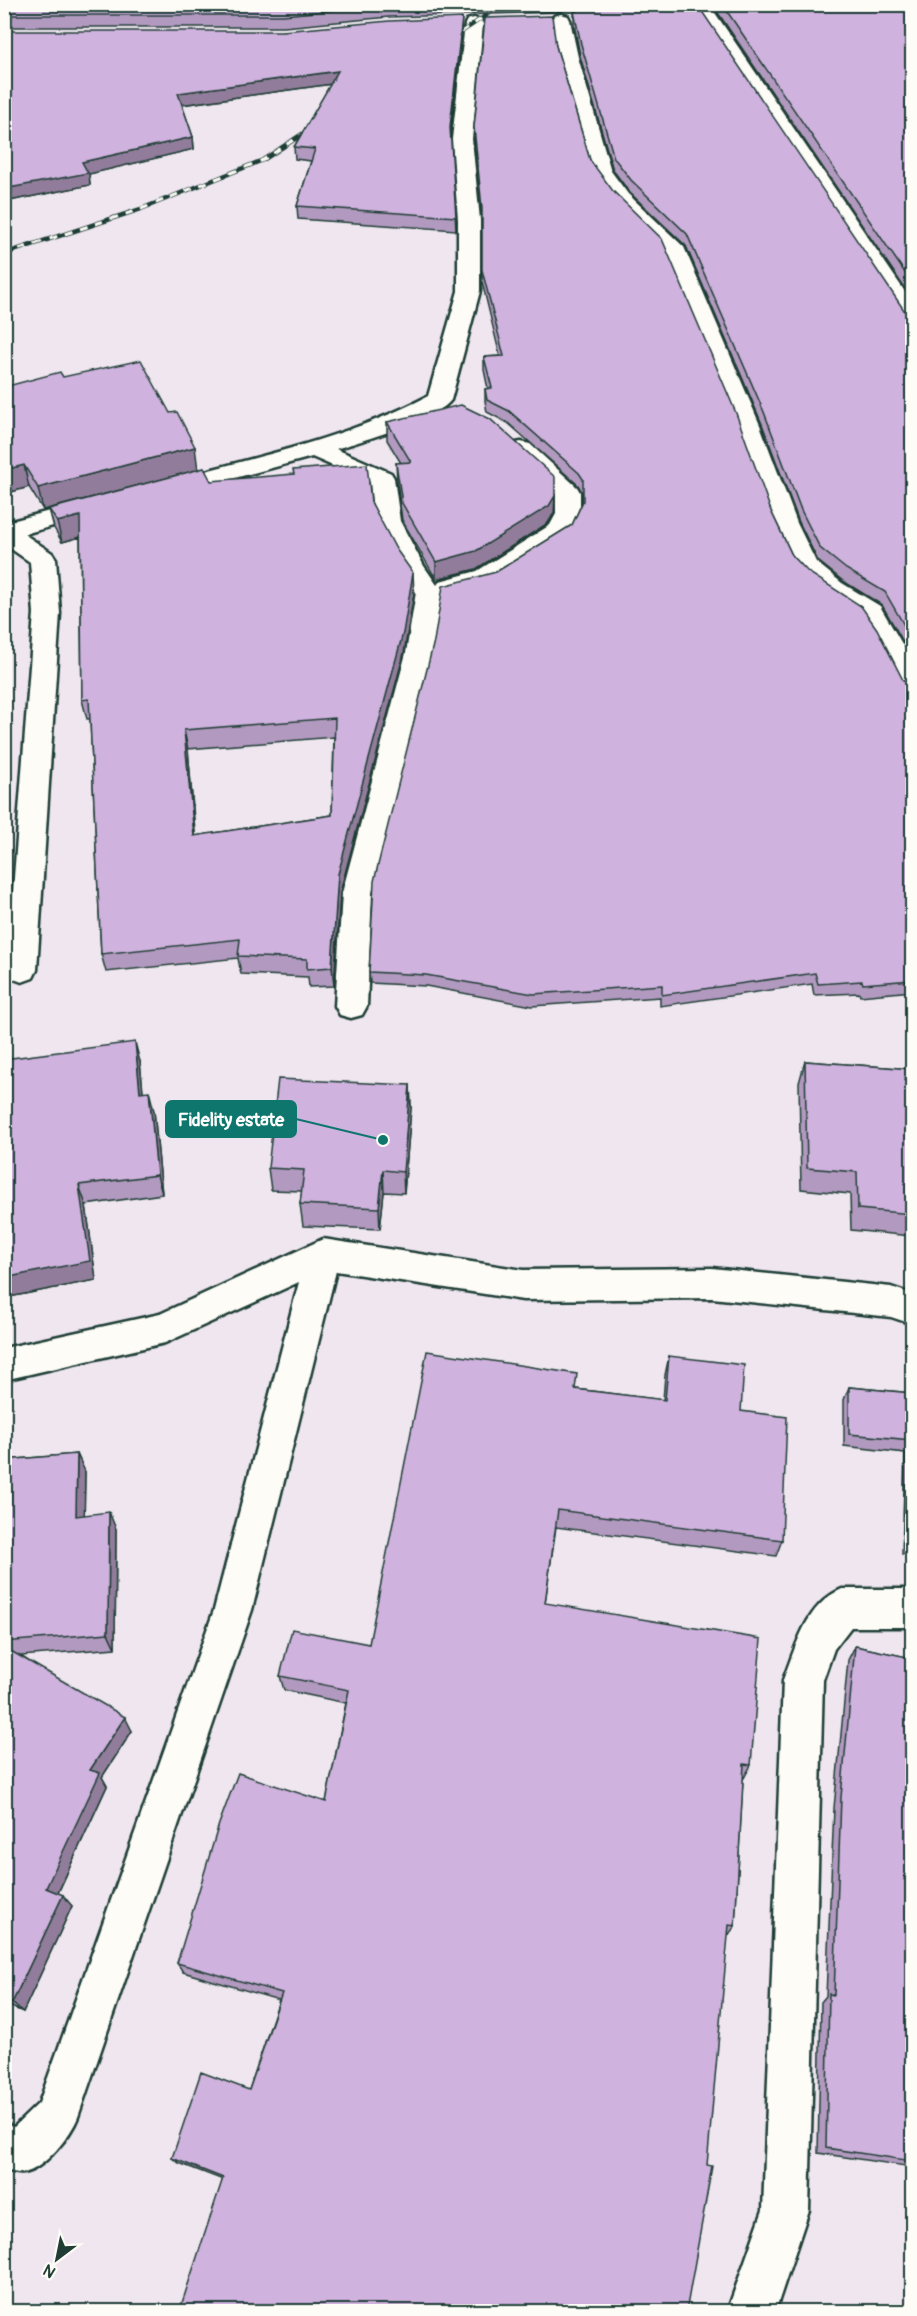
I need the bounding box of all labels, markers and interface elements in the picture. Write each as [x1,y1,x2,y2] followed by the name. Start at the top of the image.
[166,1101,296,1137] callout: Fidelity estate
[178,1109,285,1132] text: Fidelity estate
[27,2229,87,2289] north arrow
[40,2259,59,2282] text: N

